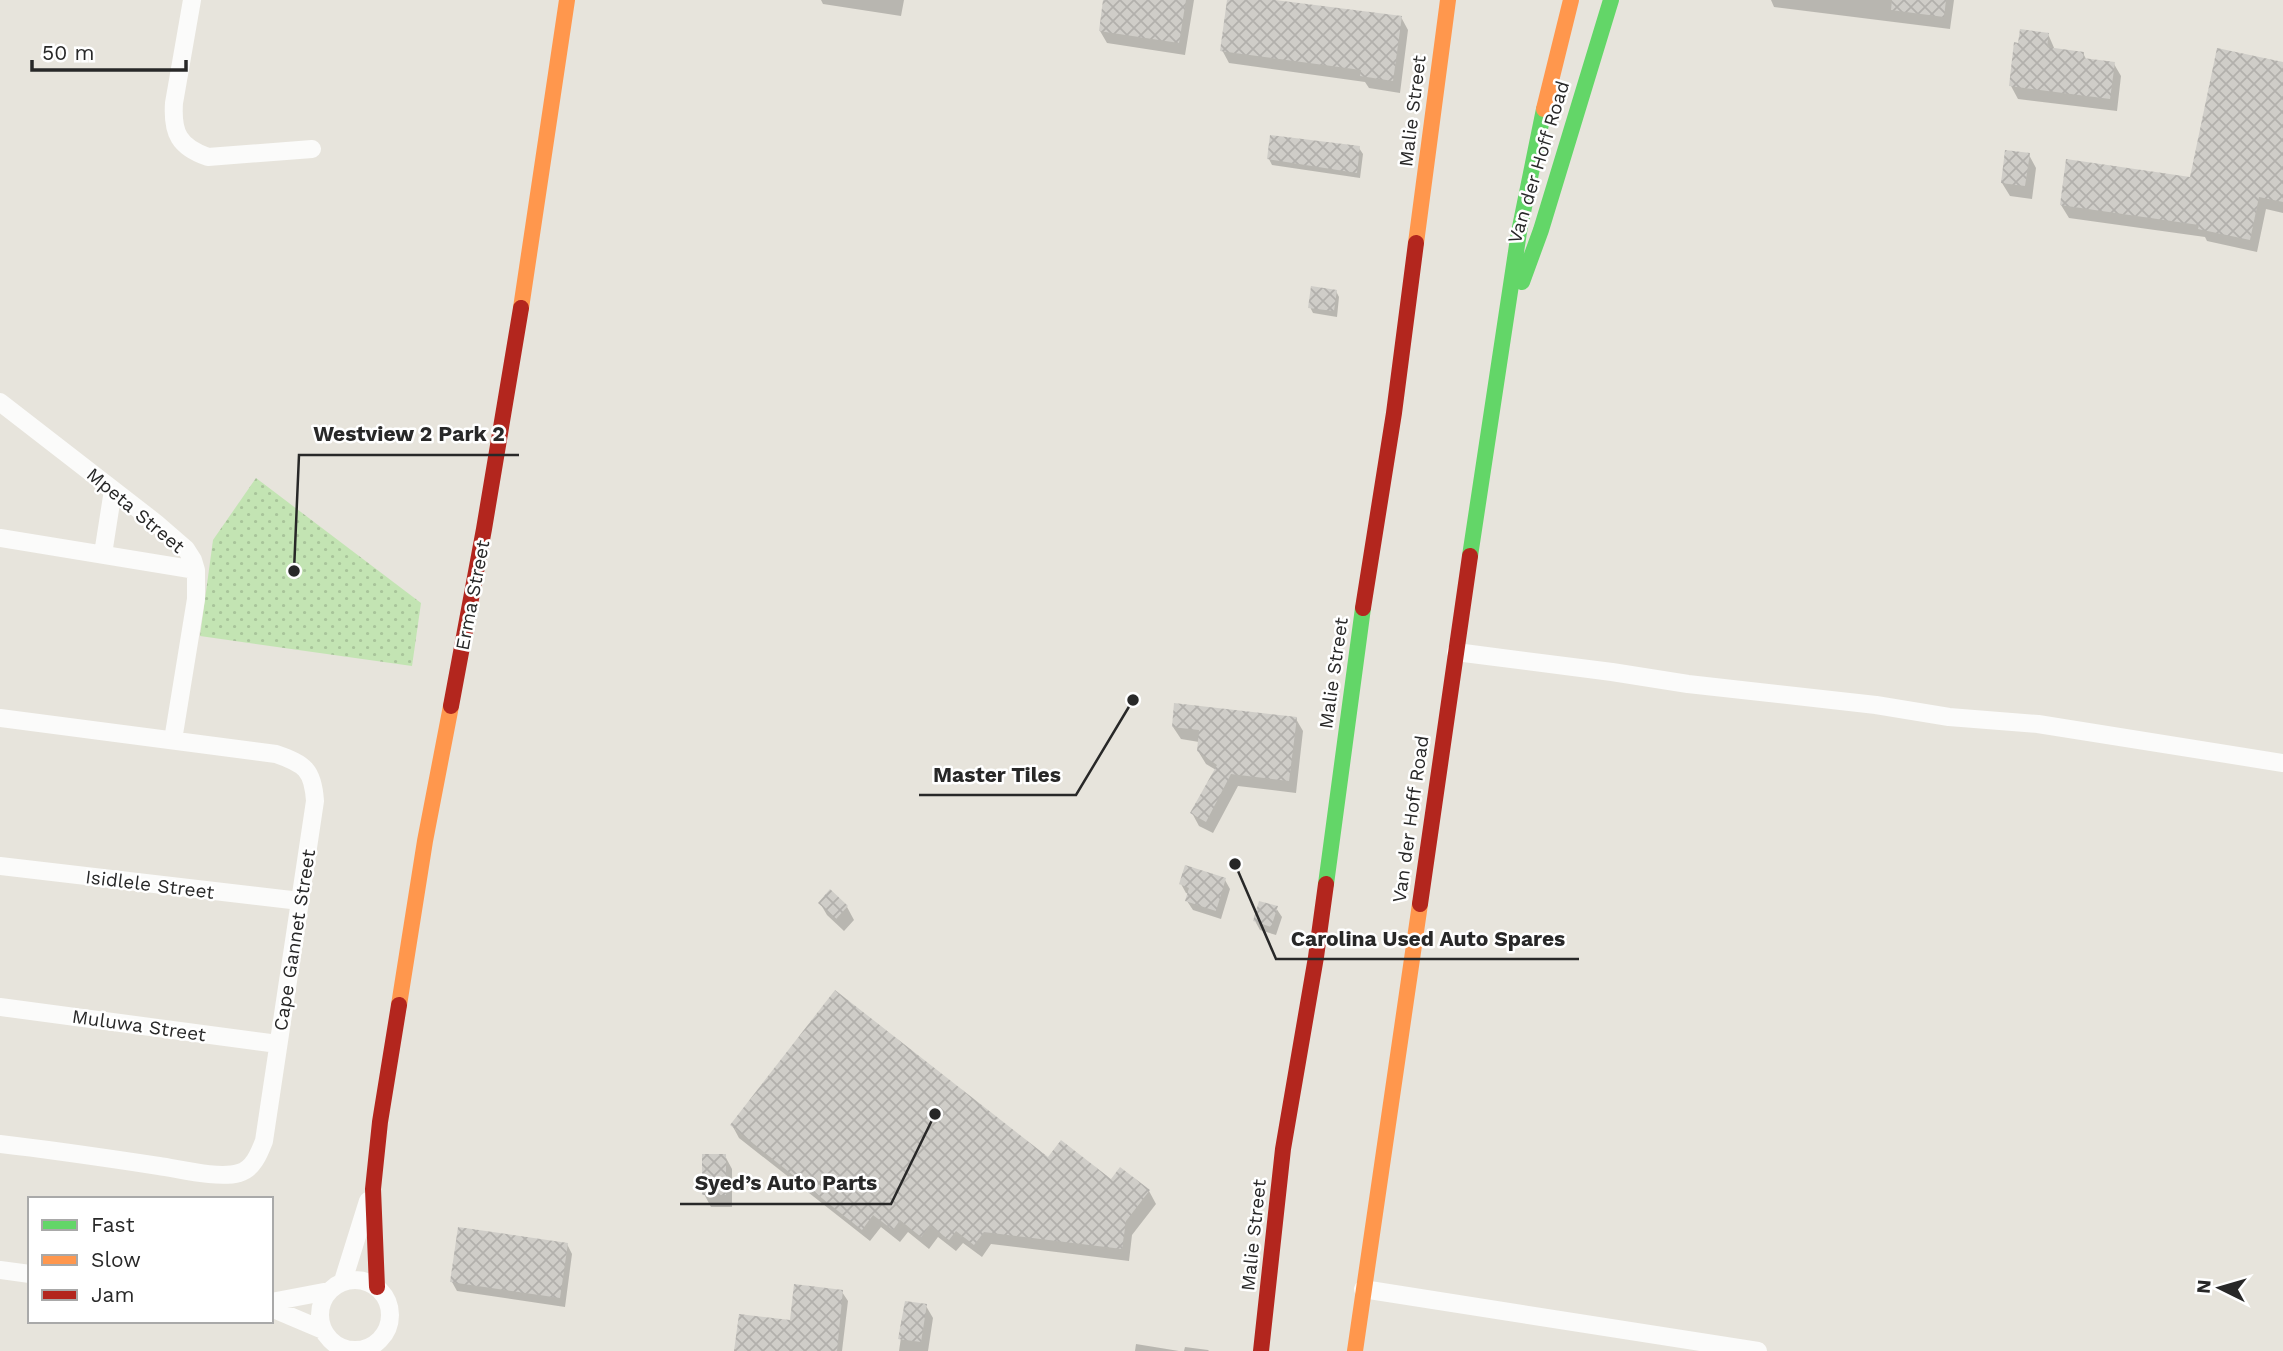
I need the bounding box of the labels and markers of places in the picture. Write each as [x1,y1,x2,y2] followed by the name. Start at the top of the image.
[299,413,519,455] callout: Westview 2 Park 2
[919,753,1076,795] callout: Master Tiles
[1276,917,1579,959] callout: Carolina Used Auto Spares
[680,1162,891,1204] callout: Syed’s Auto Parts

